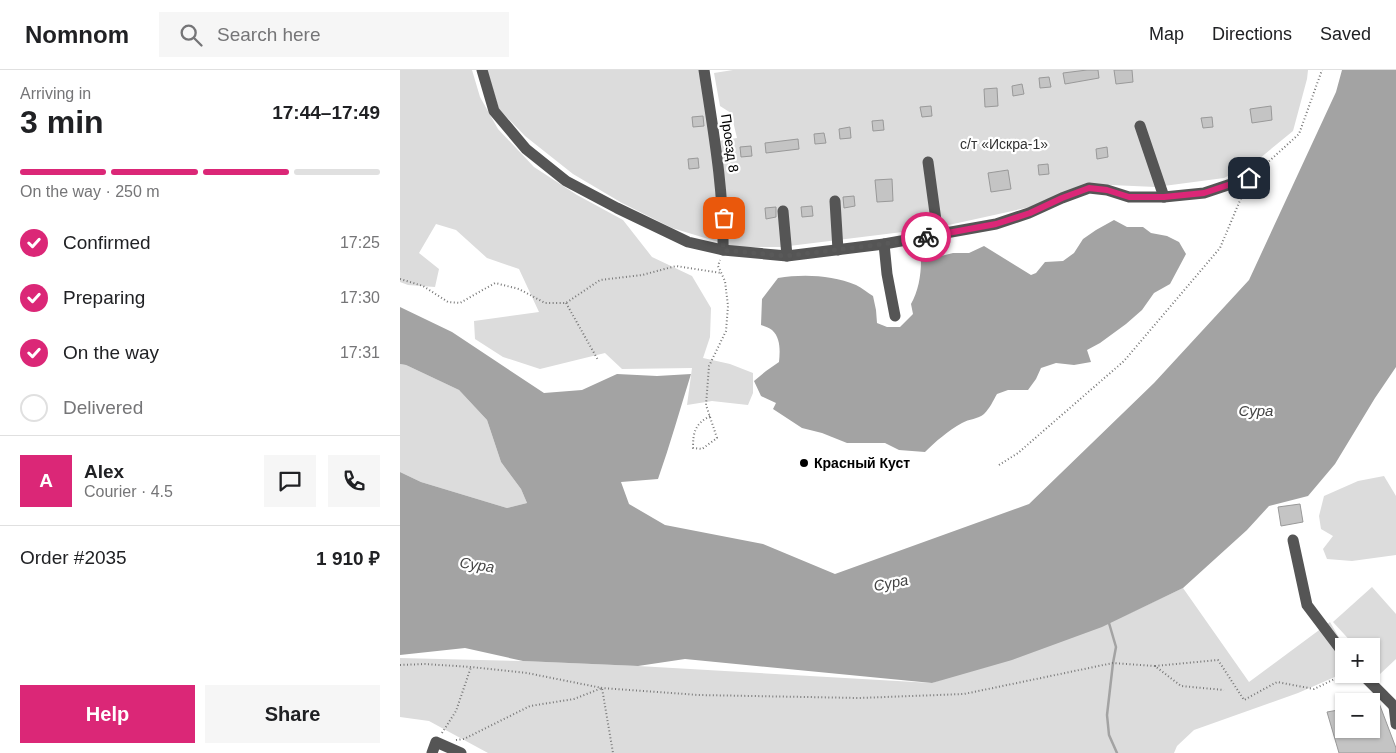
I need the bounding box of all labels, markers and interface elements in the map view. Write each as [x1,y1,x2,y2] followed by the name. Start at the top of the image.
[159,12,509,57] search box
[25,21,129,48] text: Nomnom
[177,21,205,49] icon: search
[217,24,321,45] text: Search here
[1149,24,1184,44] text: Map
[1212,24,1292,44] text: Directions
[1320,24,1371,44] text: Saved
[20,85,91,102] text: Arriving in
[272,102,380,123] text: 17:44–17:49
[20,104,104,140] text: 3 min
[718,113,742,174] street label: Проезд 8
[960,136,1048,152] park label: с/т «Искра-1»
[1228,157,1270,199] pin
[1235,164,1263,192] icon: home
[20,183,160,200] text: On the way · 250 m
[703,197,745,239] pin
[710,204,738,232] icon: bag
[901,212,951,262] courier
[912,223,940,251] icon: bike
[20,229,48,257] icon: check
[63,232,151,253] text: Confirmed
[340,234,380,251] text: 17:25
[20,284,48,312] icon: check
[63,287,145,308] text: Preparing
[340,289,380,306] text: 17:30
[20,339,48,367] icon: check
[63,342,159,363] text: On the way
[340,344,380,361] text: 17:31
[63,397,143,418] text: Delivered
[1239,402,1273,419] water label: Сура
[264,455,316,507] button: chat
[328,455,380,507] button: phone
[814,455,910,471] place label: Красный Куст
[798,457,810,469] marker: Красный Куст
[84,461,124,482] text: Alex
[39,470,53,491] text: A
[84,483,173,500] text: Courier · 4.5
[20,547,127,568] text: Order #2035
[316,548,380,569] text: 1 910 ₽
[459,553,496,576] water label: Сура
[872,571,910,594] water label: Сура
[1335,638,1380,738] map controls
[1335,638,1380,683] button: +
[20,685,195,743] button: Help
[205,685,380,743] button: Share
[1335,693,1380,738] button: −

